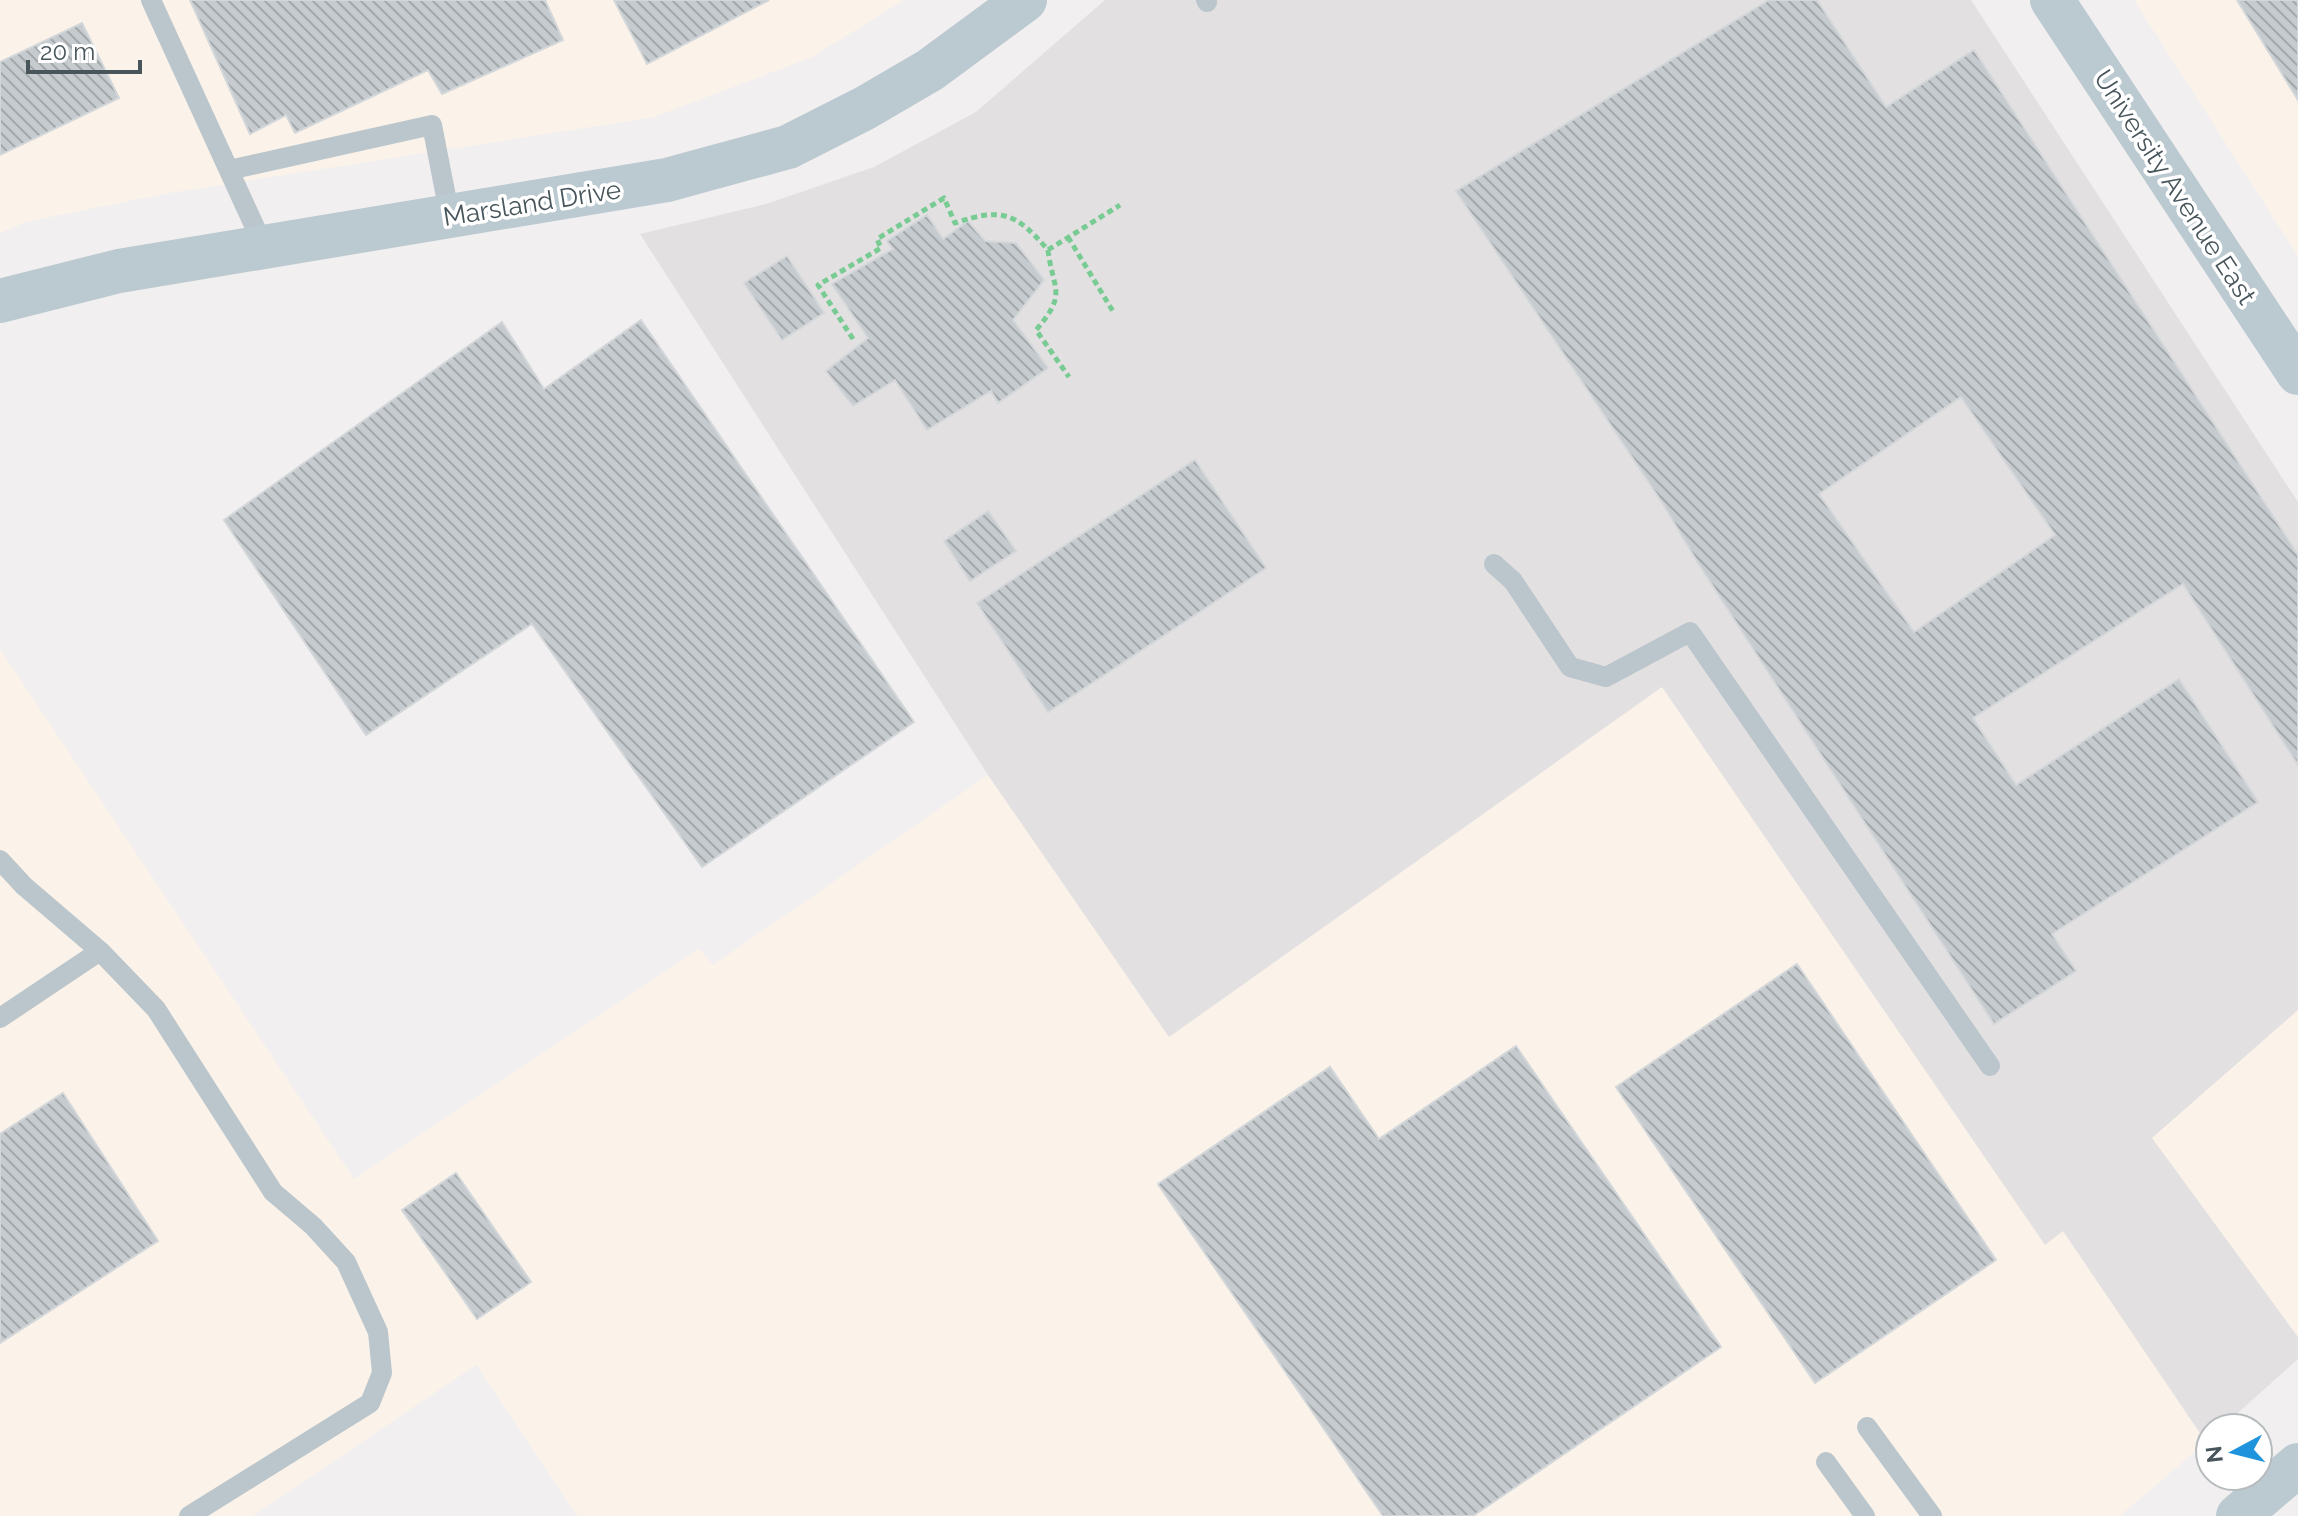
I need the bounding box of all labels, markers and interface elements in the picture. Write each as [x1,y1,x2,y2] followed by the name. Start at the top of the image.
[28,24,140,74] scale bar
[40,37,95,66] text: 20 m
[2088,64,2262,310] street label: University Avenue East
[441,174,623,232] street label: Marsland Drive
[2194,1412,2274,1492] north arrow
[2200,1445,2228,1464] text: N

